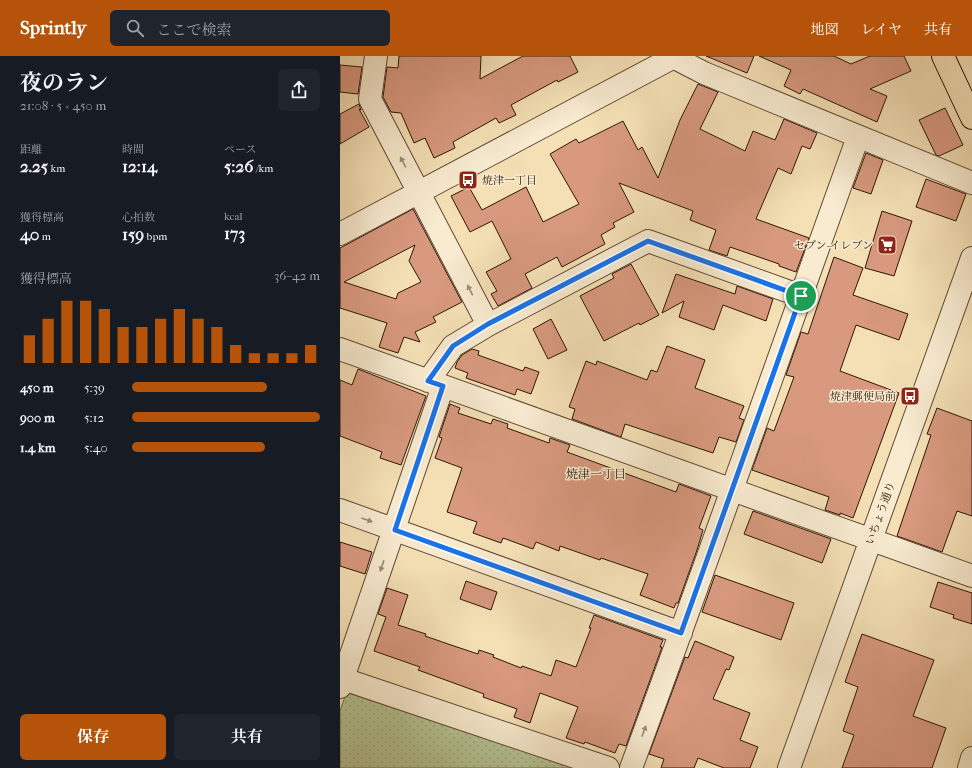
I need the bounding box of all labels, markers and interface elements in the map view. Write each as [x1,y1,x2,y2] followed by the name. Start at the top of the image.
[110,10,390,46] search box
[20,17,86,39] text: Sprintly
[124,17,146,39] icon: search
[156,21,231,39] text: ここで検索
[811,21,839,38] text: 地図
[861,21,902,38] text: レイヤ
[924,21,952,38] text: 共有
[278,69,320,111] button: share
[20,70,108,96] text: 夜のラン
[20,98,106,113] text: 21:08 · 5 × 450 m
[20,143,42,156] text: 距離
[122,143,144,156] text: 時間
[224,143,256,156] text: ペース
[20,156,48,176] text: 2.25
[122,156,157,176] text: 12:14
[224,156,253,176] text: 5:26
[400,156,407,168] one-way arrow
[48,162,65,175] text: km
[253,162,273,175] text: /km
[457,169,479,191] bus stop icon: 焼津一丁目
[482,174,537,187] place label: 焼津一丁目
[224,210,243,223] text: kcal
[20,211,64,224] text: 獲得標高
[122,211,155,224] text: 心拍数
[224,223,245,243] text: 173
[20,224,39,244] text: 40
[122,224,144,244] text: 159
[39,230,51,243] text: m
[144,230,167,243] text: bpm
[876,234,898,256] supermarket icon: セブン-イレブン
[794,239,873,252] place label: セブン-イレブン
[274,268,320,283] text: 36–42 m
[20,271,72,286] text: 獲得標高
[784,279,818,313] pin
[467,284,473,296] one-way arrow
[790,285,812,307] icon: arrive
[20,380,54,395] text: 450 m
[84,380,105,395] text: 5:39
[899,385,921,407] bus stop icon: 焼津郵便局前
[830,390,896,403] place label: 焼津郵便局前
[20,410,55,425] text: 900 m
[84,410,104,425] text: 5:12
[20,440,55,455] text: 1.4 km
[84,440,108,455] text: 5:40
[566,467,626,481] district label: 焼津一丁目
[863,480,898,546] street label: いちょう通り
[362,517,374,523] one-way arrow
[378,561,384,573] one-way arrow
[20,714,166,760] button: 保存
[174,714,320,760] button: 共有
[642,725,648,737] one-way arrow

